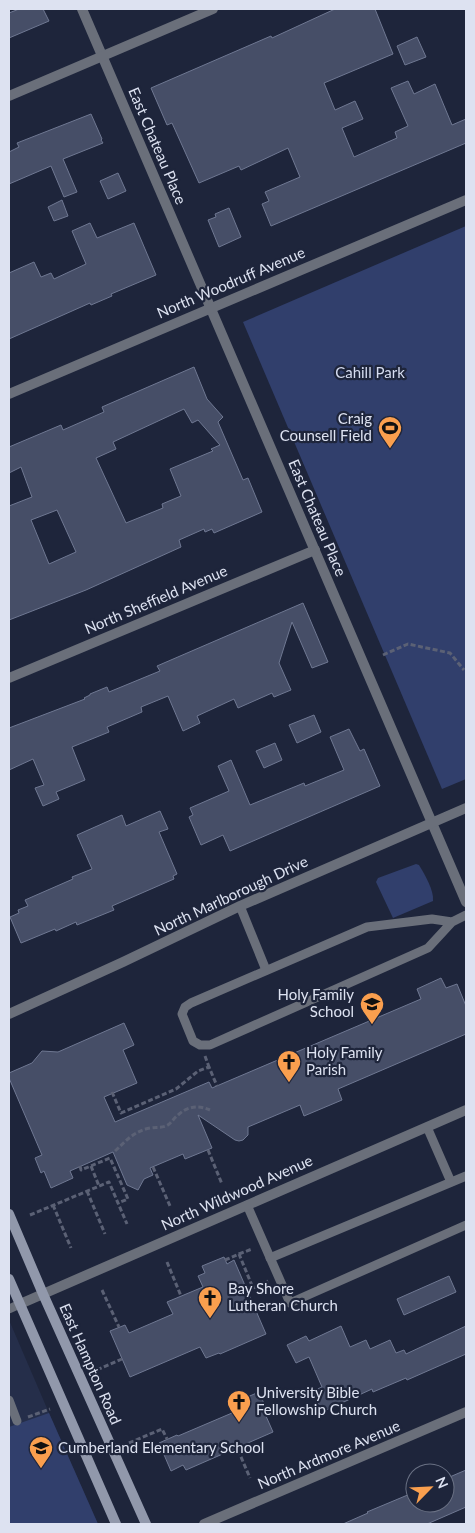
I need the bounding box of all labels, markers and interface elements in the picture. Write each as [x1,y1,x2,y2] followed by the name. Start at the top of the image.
[125,84,191,207] street label: East Chateau Place
[154,243,307,321] street label: North Woodruff Avenue
[335,363,405,381] park label: Cahill Park
[280,409,372,444] place label: Craig Counsell Field
[377,415,403,449] sports icon: Craig Counsell Field
[285,456,351,579] street label: East Chateau Place
[82,561,230,637] street label: North Sheffield Avenue
[151,851,310,939] street label: North Marlborough Drive
[277,985,354,1020] place label: Holy Family School
[359,991,385,1025] school or university icon: Holy Family School
[306,1043,383,1078] place label: Holy Family Parish
[276,1049,302,1083] church icon: Holy Family Parish
[158,1151,315,1234] street label: North Wildwood Avenue
[228,1279,338,1314] place label: Bay Shore Lutheran Church
[197,1285,223,1319] church icon: Bay Shore Lutheran Church
[56,1300,126,1427] street label: East Hampton Road
[256,1383,377,1418] place label: University Bible Fellowship Church
[226,1389,252,1423] church icon: University Bible Fellowship Church
[255,1416,403,1492] street label: North Ardmore Avenue
[28,1435,54,1469] school or university icon: Cumberland Elementary School
[58,1438,264,1456] place label: Cumberland Elementary School
[405,1463,455,1513] north arrow
[432,1474,452,1491] text: N

